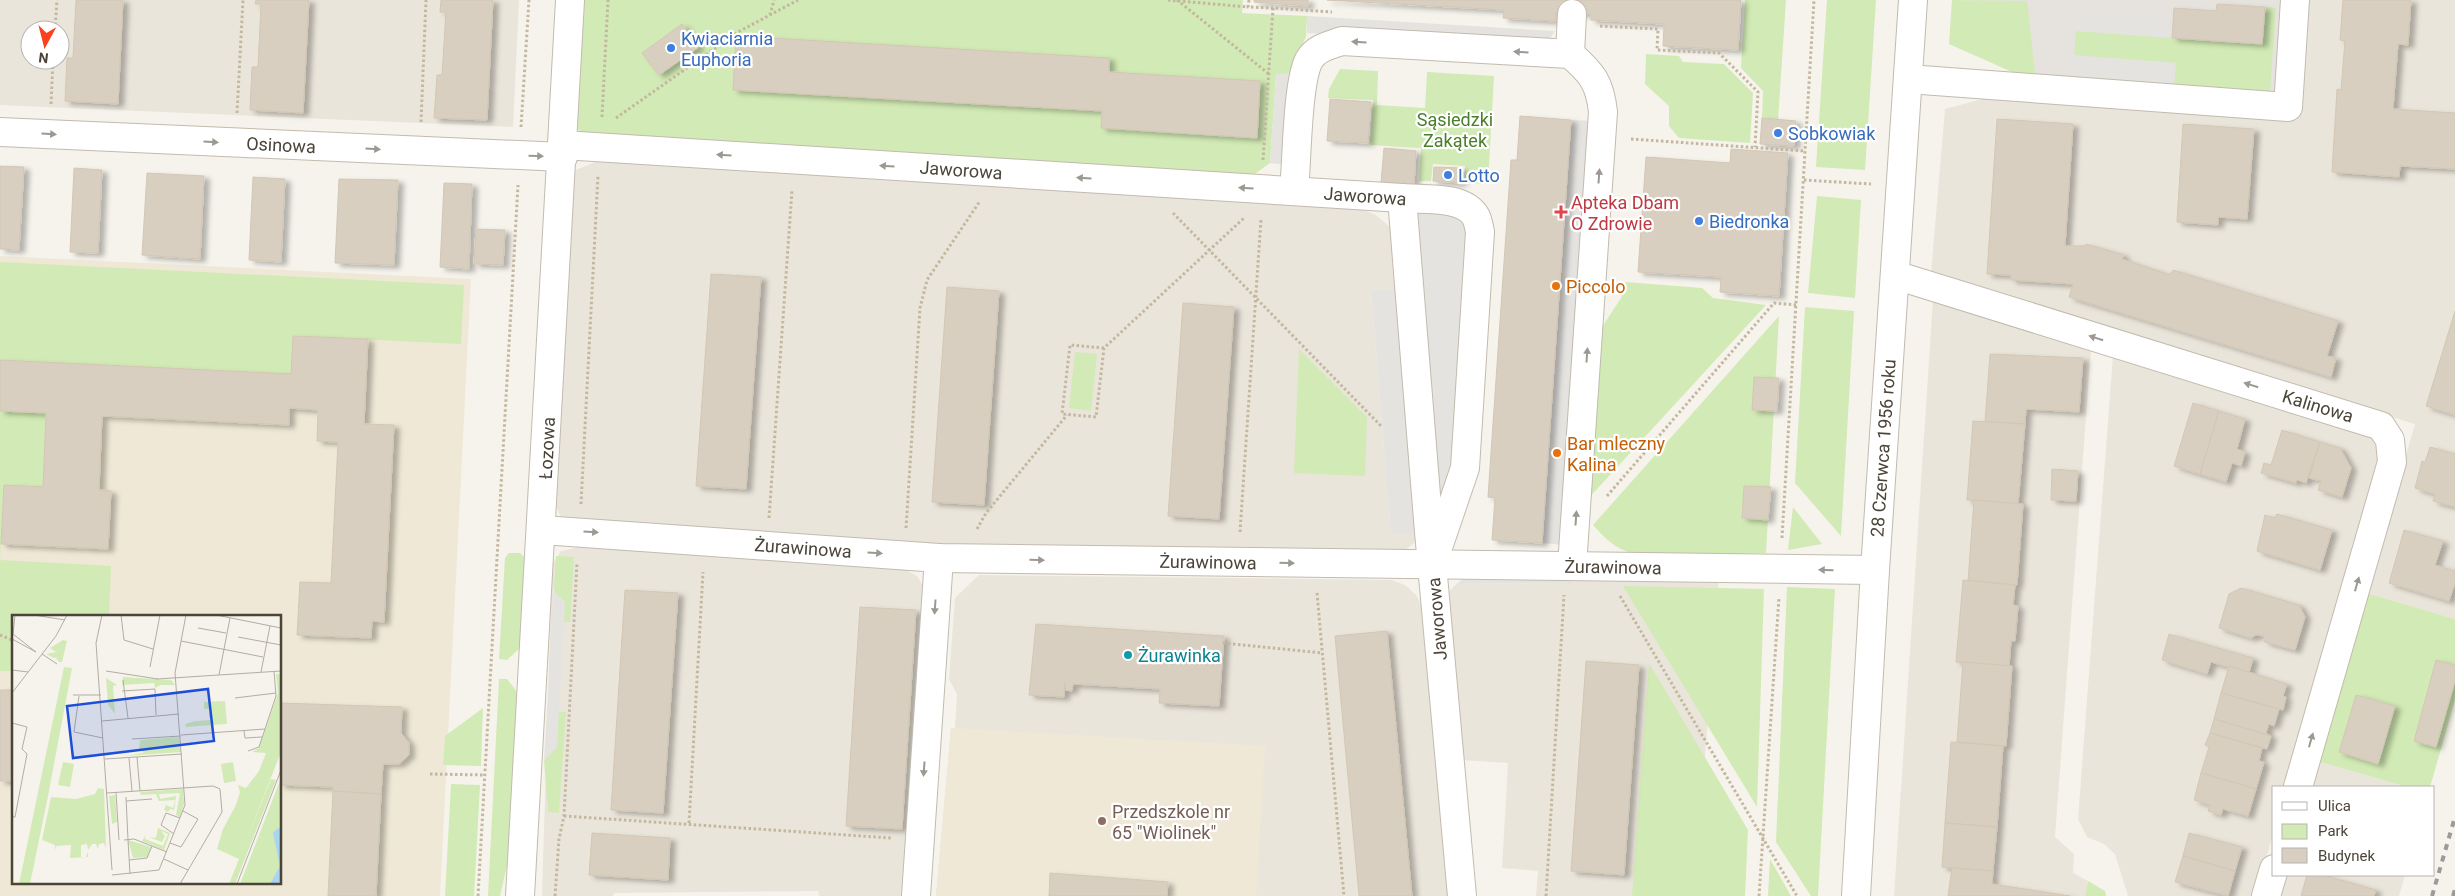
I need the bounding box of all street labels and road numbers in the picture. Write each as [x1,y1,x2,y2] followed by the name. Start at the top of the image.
[246,133,316,157] street label: Osinowa
[919,157,1003,183] street label: Jaworowa
[1323,183,1407,209] street label: Jaworowa
[1866,358,1900,538] street label: 28 Czerwca 1956 roku
[2280,385,2356,427] street label: Kalinowa
[535,416,559,480] street label: Łozowa
[754,534,852,562] street label: Żurawinowa
[1159,551,1257,573] street label: Żurawinowa
[1564,556,1662,578] street label: Żurawinowa
[1423,577,1451,661] street label: Jaworowa

